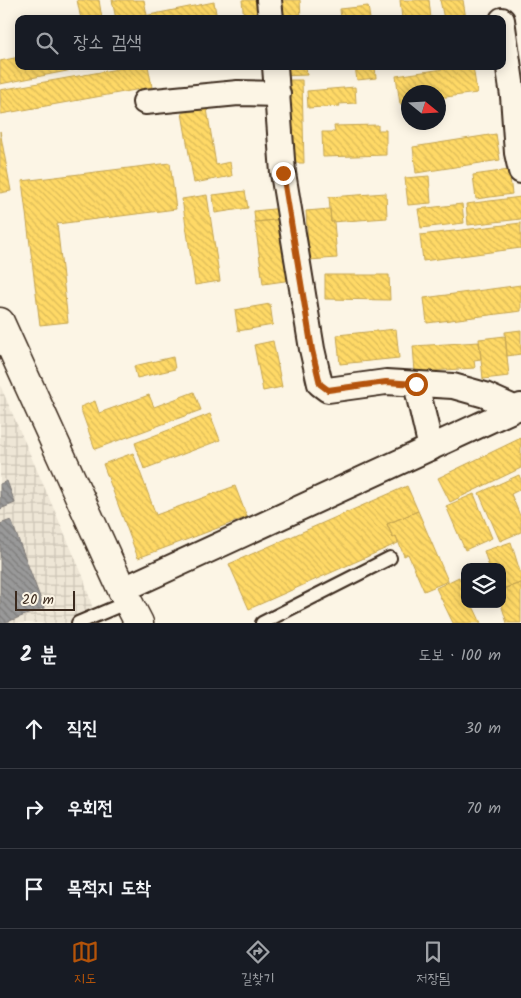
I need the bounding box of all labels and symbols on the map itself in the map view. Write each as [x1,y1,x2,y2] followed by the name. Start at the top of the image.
[401,85,446,130] north arrow
[272,162,295,185] route end
[405,373,428,396] route start
[15,588,75,611] scale bar

